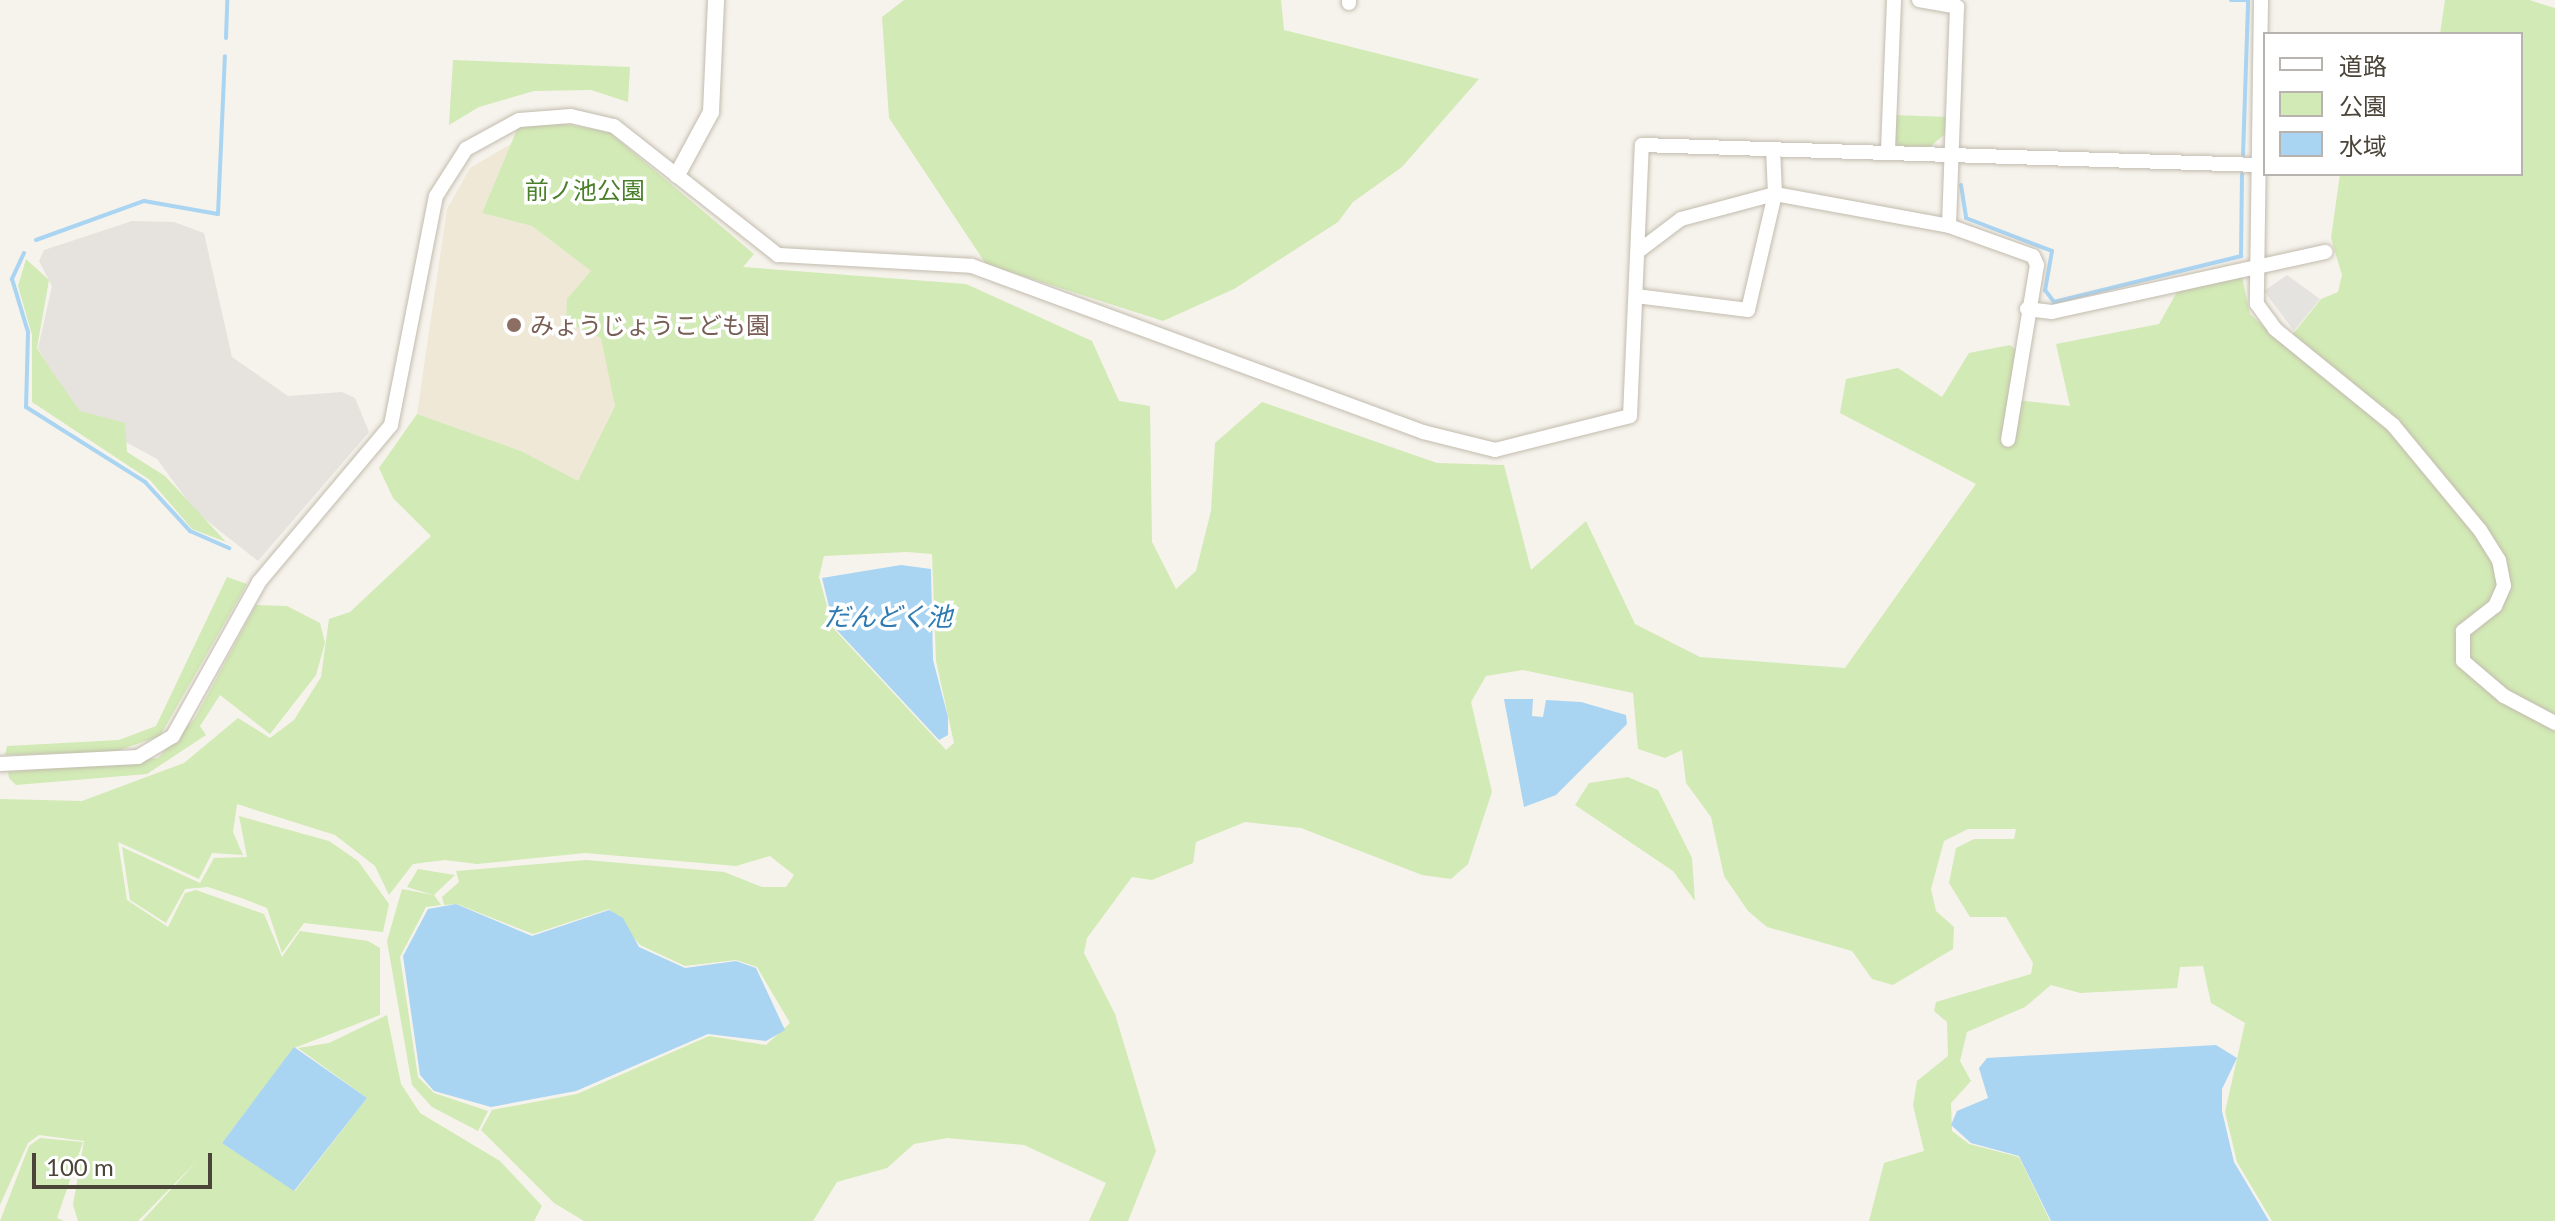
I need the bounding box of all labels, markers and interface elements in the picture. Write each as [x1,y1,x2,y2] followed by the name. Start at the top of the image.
[2263,32,2523,176] legend
[2339,51,2387,80] text: 道路
[2339,91,2387,120] text: 公園
[2339,131,2387,160] text: 水域
[525,176,645,204] park label: 前ノ池公園
[530,311,770,339] place label: みょうじょうこども園
[505,316,523,334] marker: みょうじょうこども園
[823,601,953,633] water label: だんどく池
[36,1137,216,1187] scale bar
[46,1152,114,1181] text: 100 m

